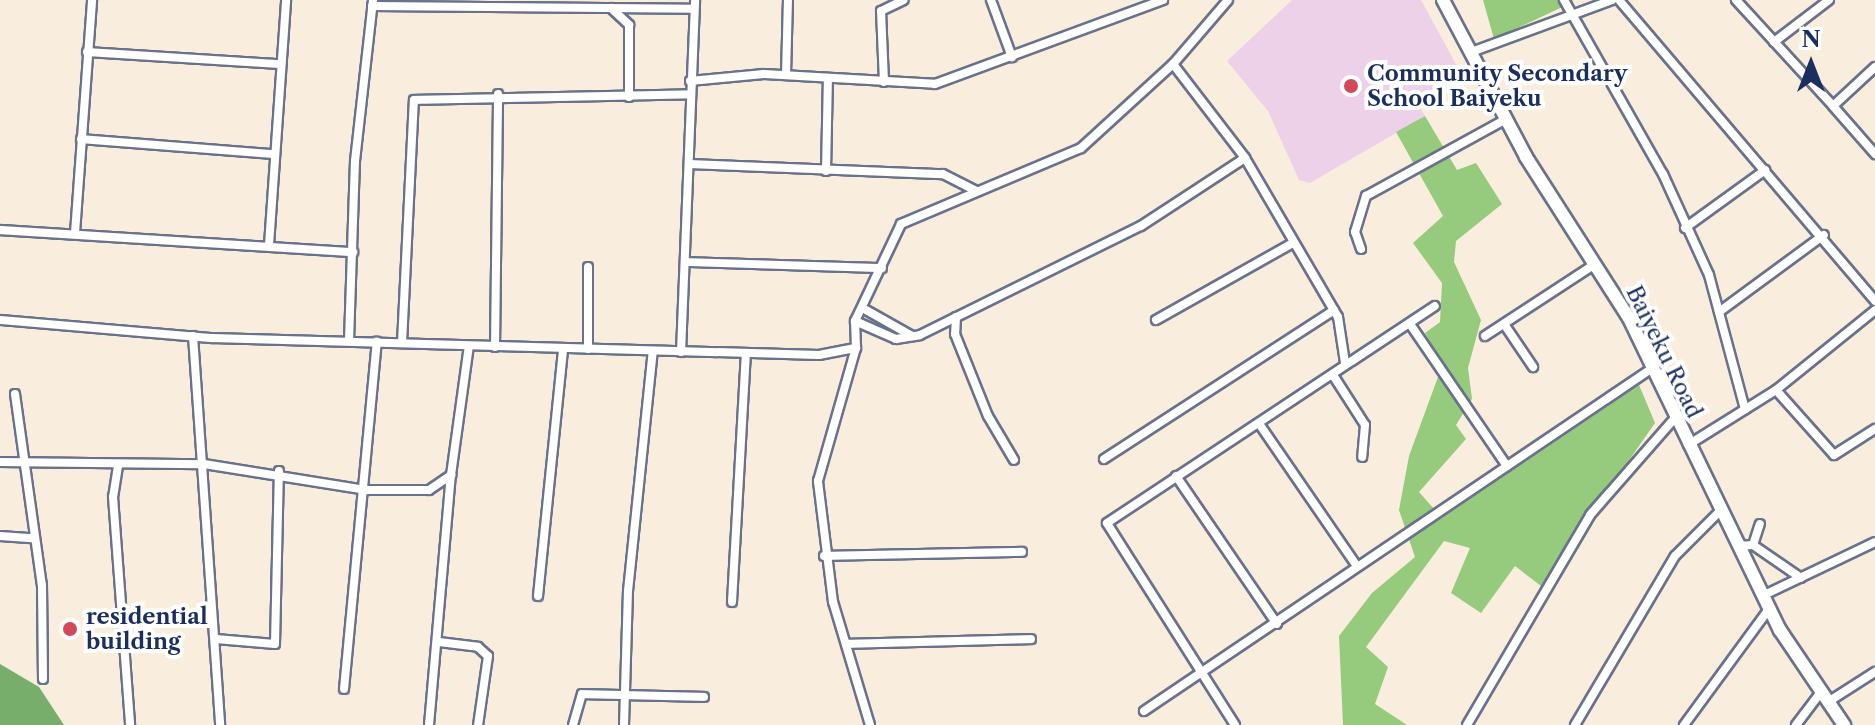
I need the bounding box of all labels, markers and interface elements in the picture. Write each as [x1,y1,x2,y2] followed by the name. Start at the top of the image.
[1771,24,1851,104] north arrow
[1801,26,1821,53] text: N
[1367,60,1628,112] place label: Community Secondary School Baiyeku
[1342,77,1360,95] marker: Community Secondary School Baiyeku
[1621,282,1707,422] street label: Baiyeku Road
[86,603,208,654] place label: residential building
[61,620,79,638] marker: residential building

